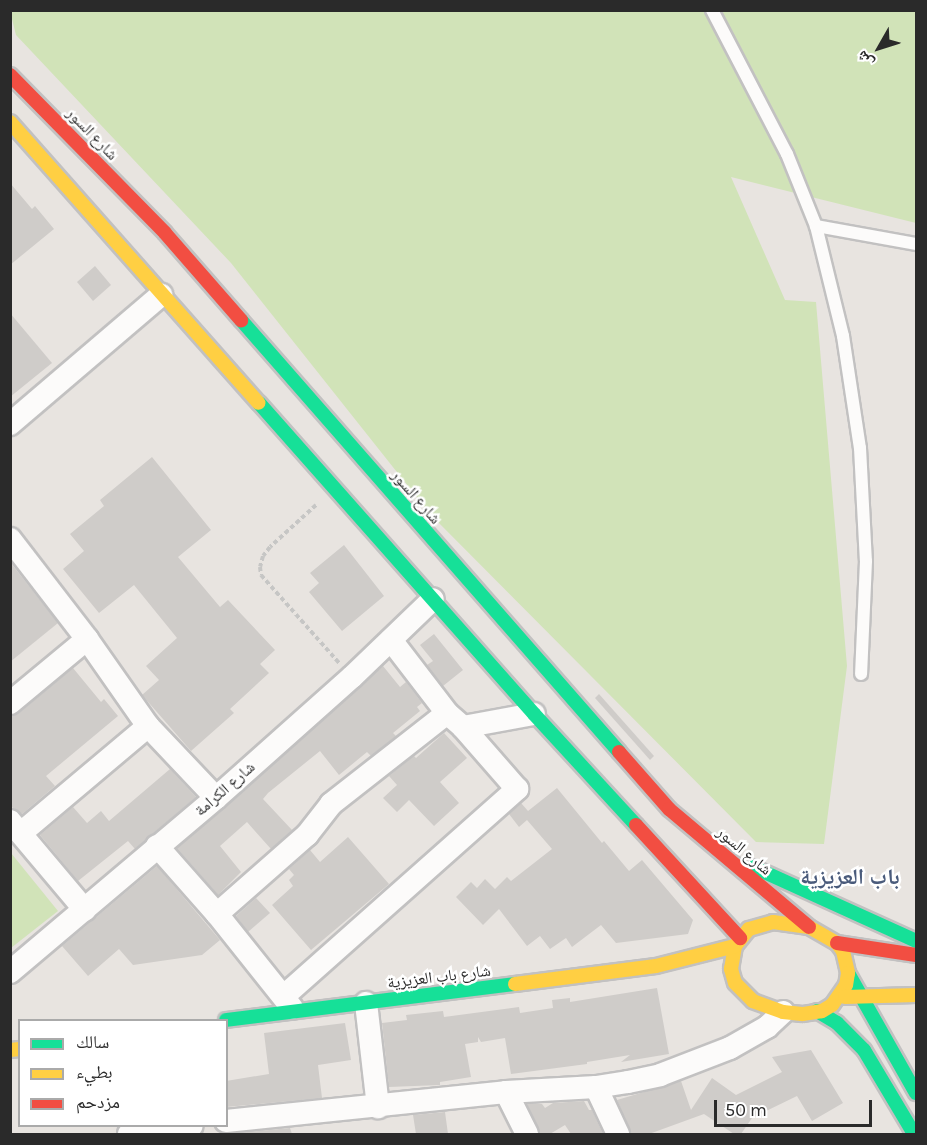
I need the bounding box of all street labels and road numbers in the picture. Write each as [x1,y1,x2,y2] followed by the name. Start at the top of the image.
[62,104,122,164] street label: شارع السور
[387,466,445,528] street label: شارع السور
[191,758,259,820] street label: شارع الكرامة
[713,823,775,879] street label: شارع السور
[386,961,492,993] street label: شارع باب العزيزية

